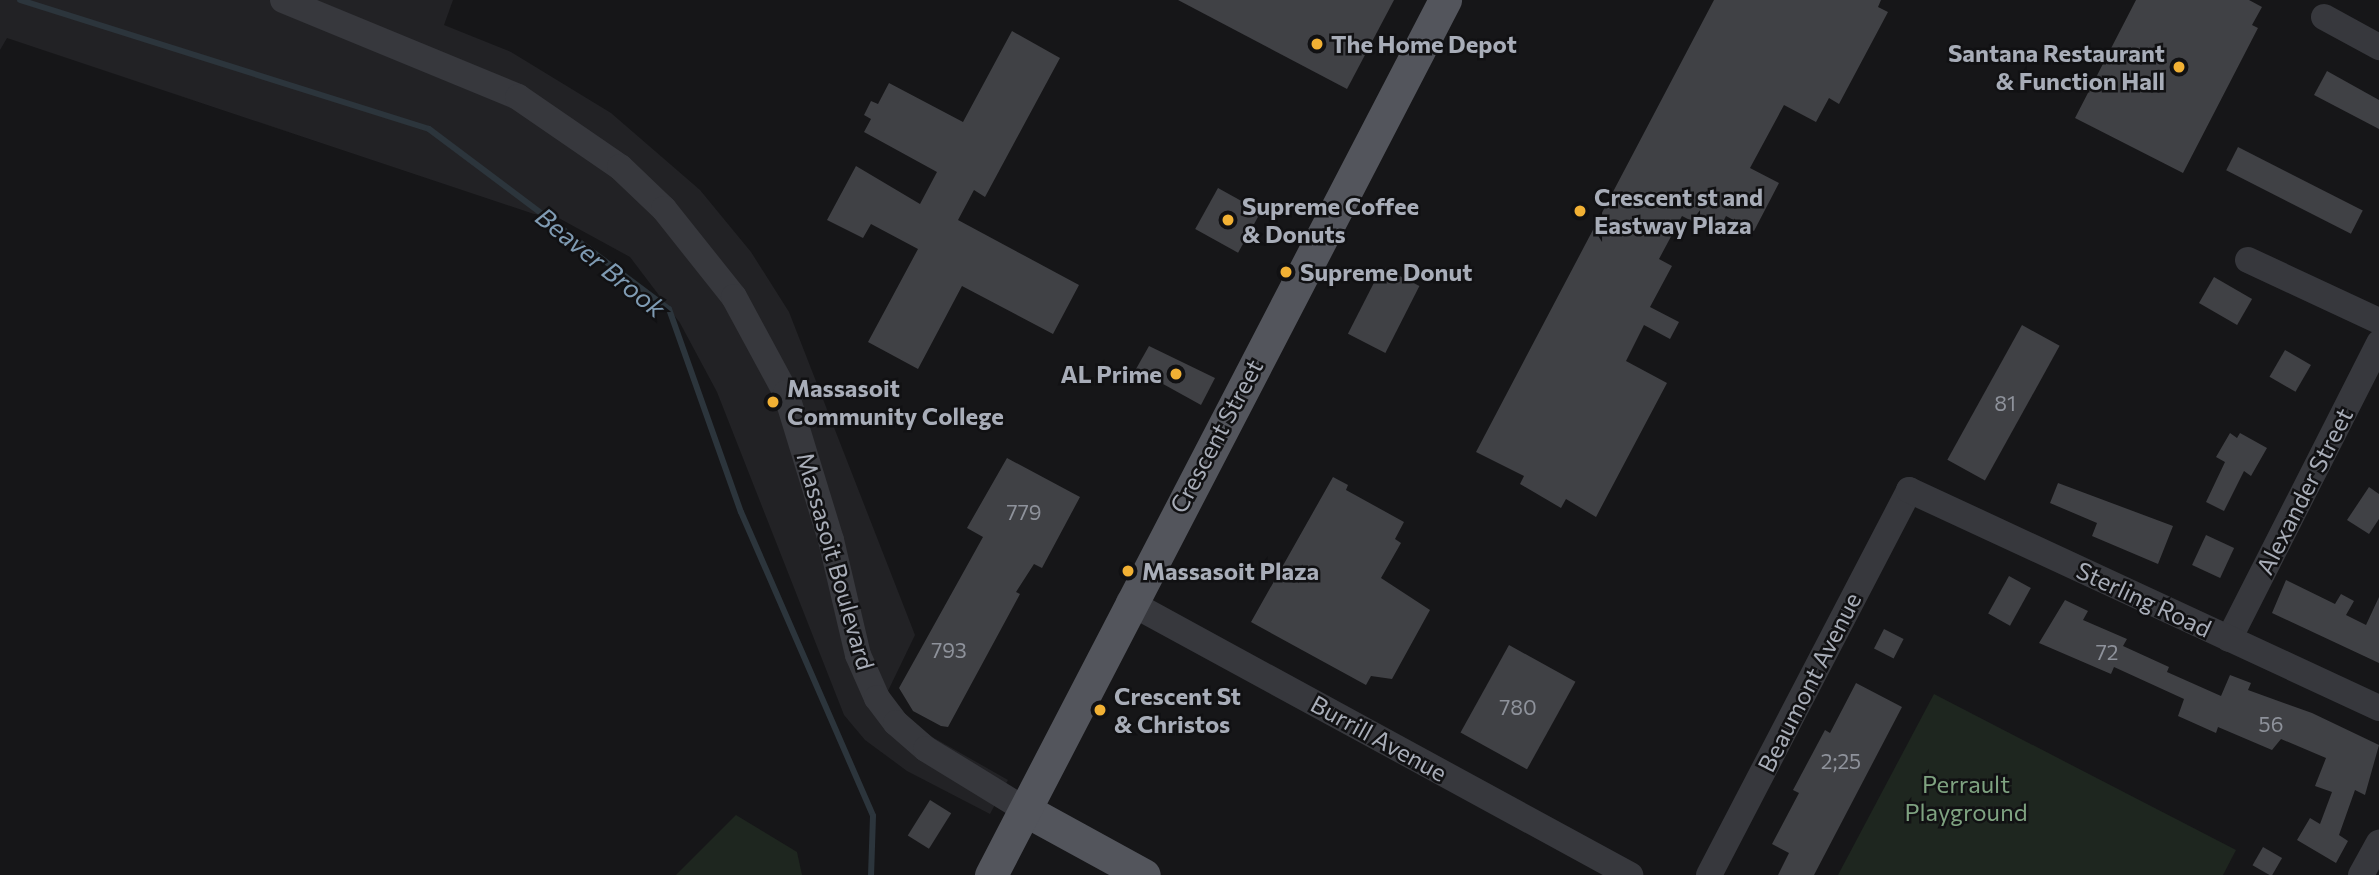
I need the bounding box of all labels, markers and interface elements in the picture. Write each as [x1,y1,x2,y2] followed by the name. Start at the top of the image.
[1331,30,1517,58] place label: The Home Depot
[1309,36,1325,52] marker: The Home Depot
[1948,39,2165,95] place label: Santana Restaurant & Function Hall
[2171,59,2187,75] marker: Santana Restaurant & Function Hall
[1594,183,1763,239] place label: Crescent st and Eastway Plaza
[1242,192,1419,248] place label: Supreme Coffee & Donuts
[530,200,672,324] water label: Beaver Brook
[1572,203,1588,219] marker: Crescent st and Eastway Plaza
[1220,212,1236,228] marker: Supreme Coffee & Donuts
[1300,258,1472,286] place label: Supreme Donut
[1278,264,1294,280] marker: Supreme Donut
[1163,354,1269,518] street label: Crescent Street
[1061,360,1162,388] place label: AL Prime
[1168,366,1184,382] marker: AL Prime
[787,374,1004,430] place label: Massasoit Community College
[1994,390,2016,416] house number: 81
[765,394,781,410] marker: Massasoit Community College
[2250,403,2358,579] street label: Alexander Street
[791,449,881,673] street label: Massasoit Boulevard
[1007,499,1041,525] house number: 779
[2072,555,2216,643] street label: Sterling Road
[1142,557,1319,585] place label: Massasoit Plaza
[1120,563,1136,579] marker: Massasoit Plaza
[1751,587,1867,777] street label: Beaumont Avenue
[931,637,967,663] house number: 793
[2096,639,2118,665] house number: 72
[1114,682,1241,738] place label: Crescent St & Christos
[1306,689,1452,787] street label: Burrill Avenue
[1499,694,1537,720] house number: 780
[1092,702,1108,718] marker: Crescent St & Christos
[2259,711,2283,737] house number: 56
[1821,748,1861,774] house number: 2;25
[1904,770,2028,826] park label: Perrault Playground

